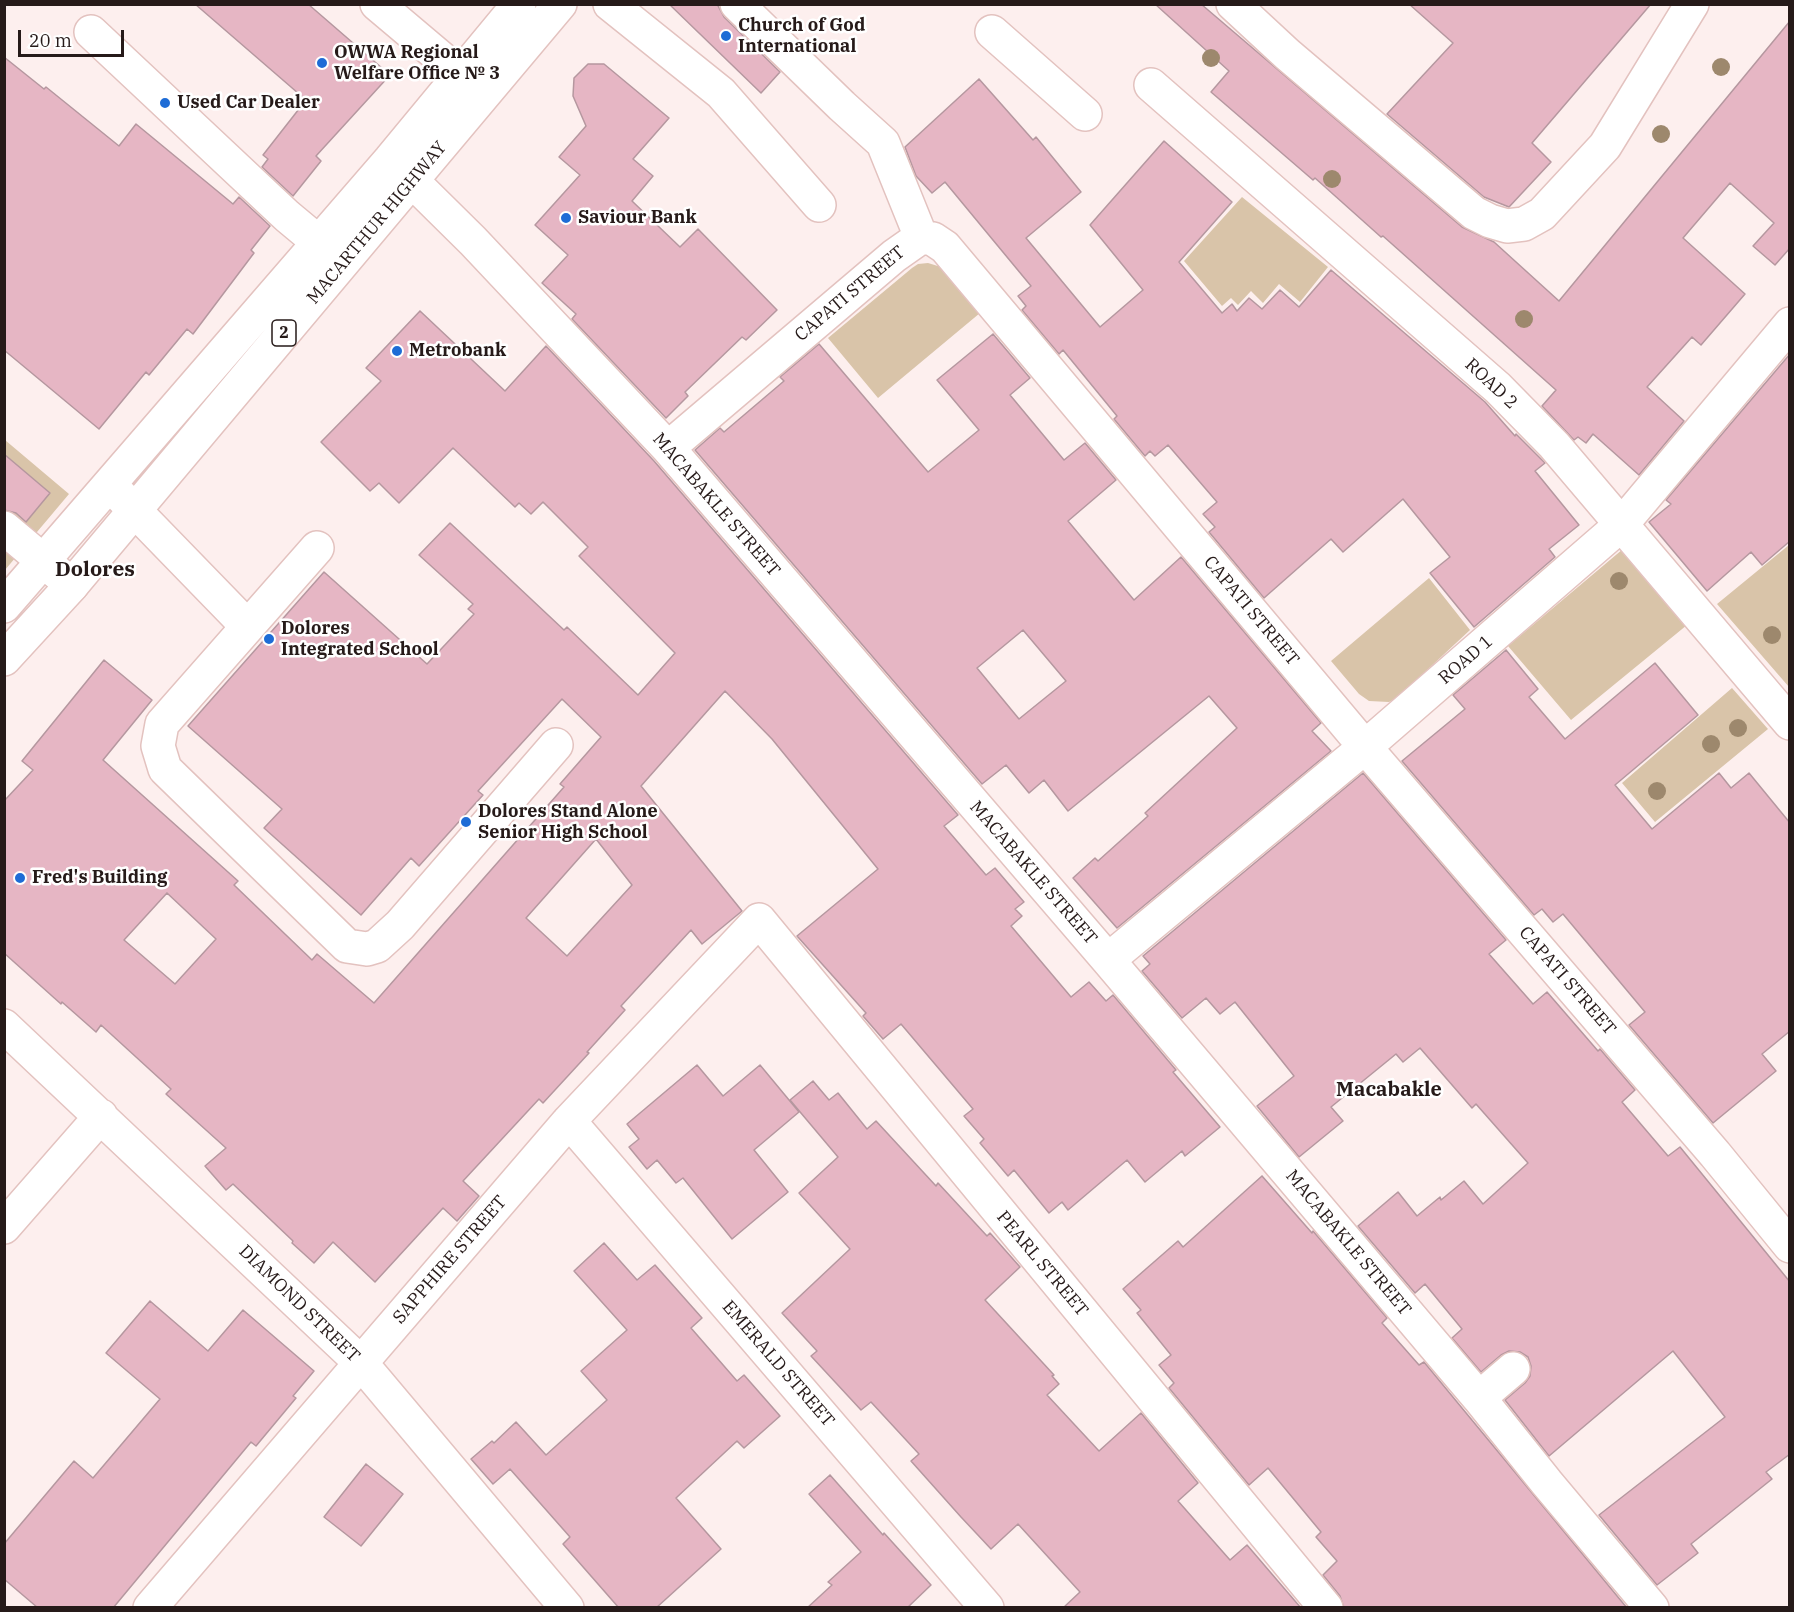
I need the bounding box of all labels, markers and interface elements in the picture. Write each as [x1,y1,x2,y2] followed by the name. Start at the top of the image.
[738,15,865,57] place label: Church of God International
[21,18,128,56] scale bar
[29,29,72,52] text: 20 m
[719,29,733,43] marker: Church of God International
[334,42,500,84] place label: OWWA Regional Welfare Office № 3
[315,56,329,70] marker: OWWA Regional Welfare Office № 3
[177,92,320,114] place label: Used Car Dealer
[158,96,172,110] marker: Used Car Dealer
[303,137,451,309] street label: MACARTHUR HIGHWAY
[578,207,697,229] place label: Saviour Bank
[559,211,573,225] marker: Saviour Bank
[791,242,909,346] street label: CAPATI STREET
[272,320,296,346] road number: 2
[409,340,506,362] place label: Metrobank
[390,344,404,358] marker: Metrobank
[1460,354,1522,414] street label: ROAD 2
[648,429,784,581] street label: MACABAKLE STREET
[1199,552,1303,670] street label: CAPATI STREET
[55,557,135,583] district label: Dolores
[281,618,439,660] place label: Dolores Integrated School
[1435,631,1497,689] street label: ROAD 1
[262,632,276,646] marker: Dolores Integrated School
[965,797,1101,949] street label: MACABAKLE STREET
[478,801,658,844] place label: Dolores Stand Alone Senior High School
[459,815,473,829] marker: Dolores Stand Alone Senior High School
[32,867,168,889] place label: Fred's Building
[13,871,27,885] marker: Fred's Building
[1514,922,1620,1040] street label: CAPATI STREET
[1336,1078,1442,1102] district label: Macabakle
[1281,1166,1415,1320] street label: MACABAKLE STREET
[389,1192,511,1328] street label: SAPPHIRE STREET
[992,1207,1092,1321] street label: PEARL STREET
[234,1241,364,1367] street label: DIAMOND STREET
[717,1297,839,1431] street label: EMERALD STREET

